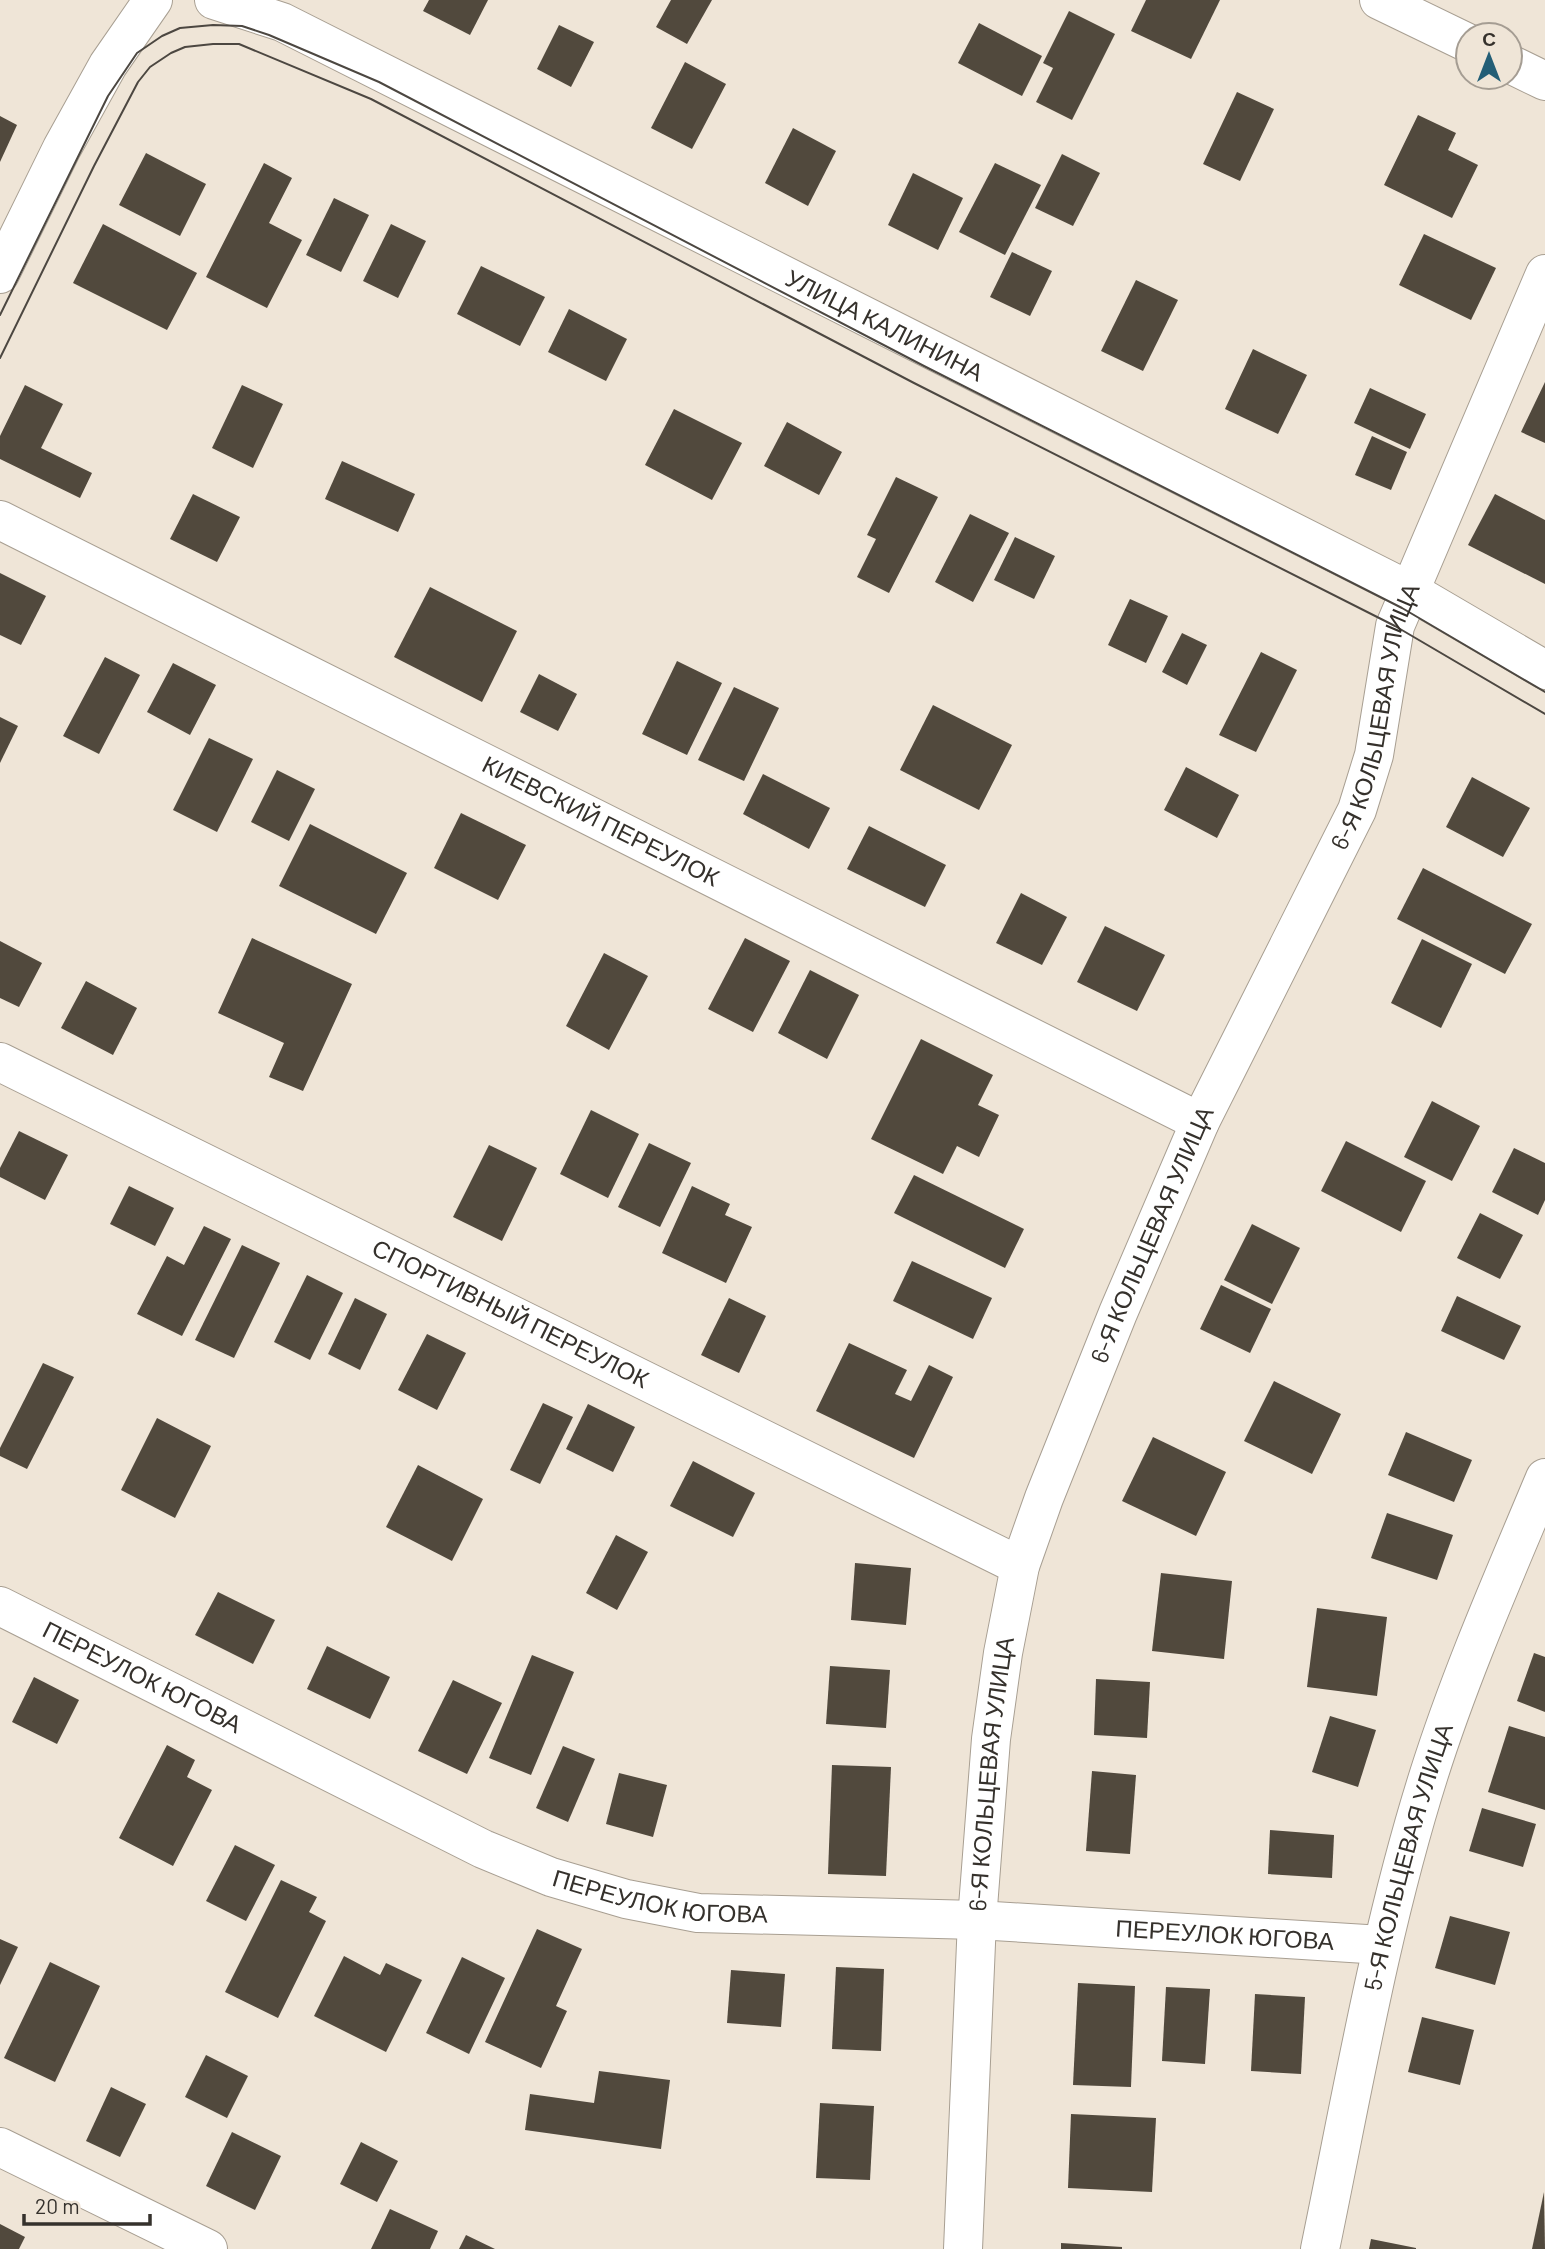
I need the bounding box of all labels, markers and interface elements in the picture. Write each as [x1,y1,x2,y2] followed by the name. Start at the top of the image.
[1454,21,1524,91] north arrow
[1482,27,1496,50] text: С
[781,263,989,386] street label: УЛИЦА КАЛИНИНА
[1323,578,1425,854] street label: 6-Я КОЛЬЦЕВАЯ УЛИЦА
[478,748,725,892] street label: КИЕВСКИЙ ПЕРЕУЛОК
[1084,1101,1219,1367] street label: 6-Я КОЛЬЦЕВАЯ УЛИЦА
[368,1232,654,1393] street label: СПОРТИВНЫЙ ПЕРЕУЛОК
[38,1614,247,1738] street label: ПЕРЕУЛОК ЮГОВА
[962,1634,1019,1912] street label: 6-Я КОЛЬЦЕВАЯ УЛИЦА
[1357,1719,1458,1993] street label: 5-Я КОЛЬЦЕВАЯ УЛИЦА
[550,1862,768,1928] street label: ПЕРЕУЛОК ЮГОВА
[1115,1913,1335,1955] street label: ПЕРЕУЛОК ЮГОВА
[24,2182,150,2226] scale bar
[35,2193,80,2218] text: 20 m

